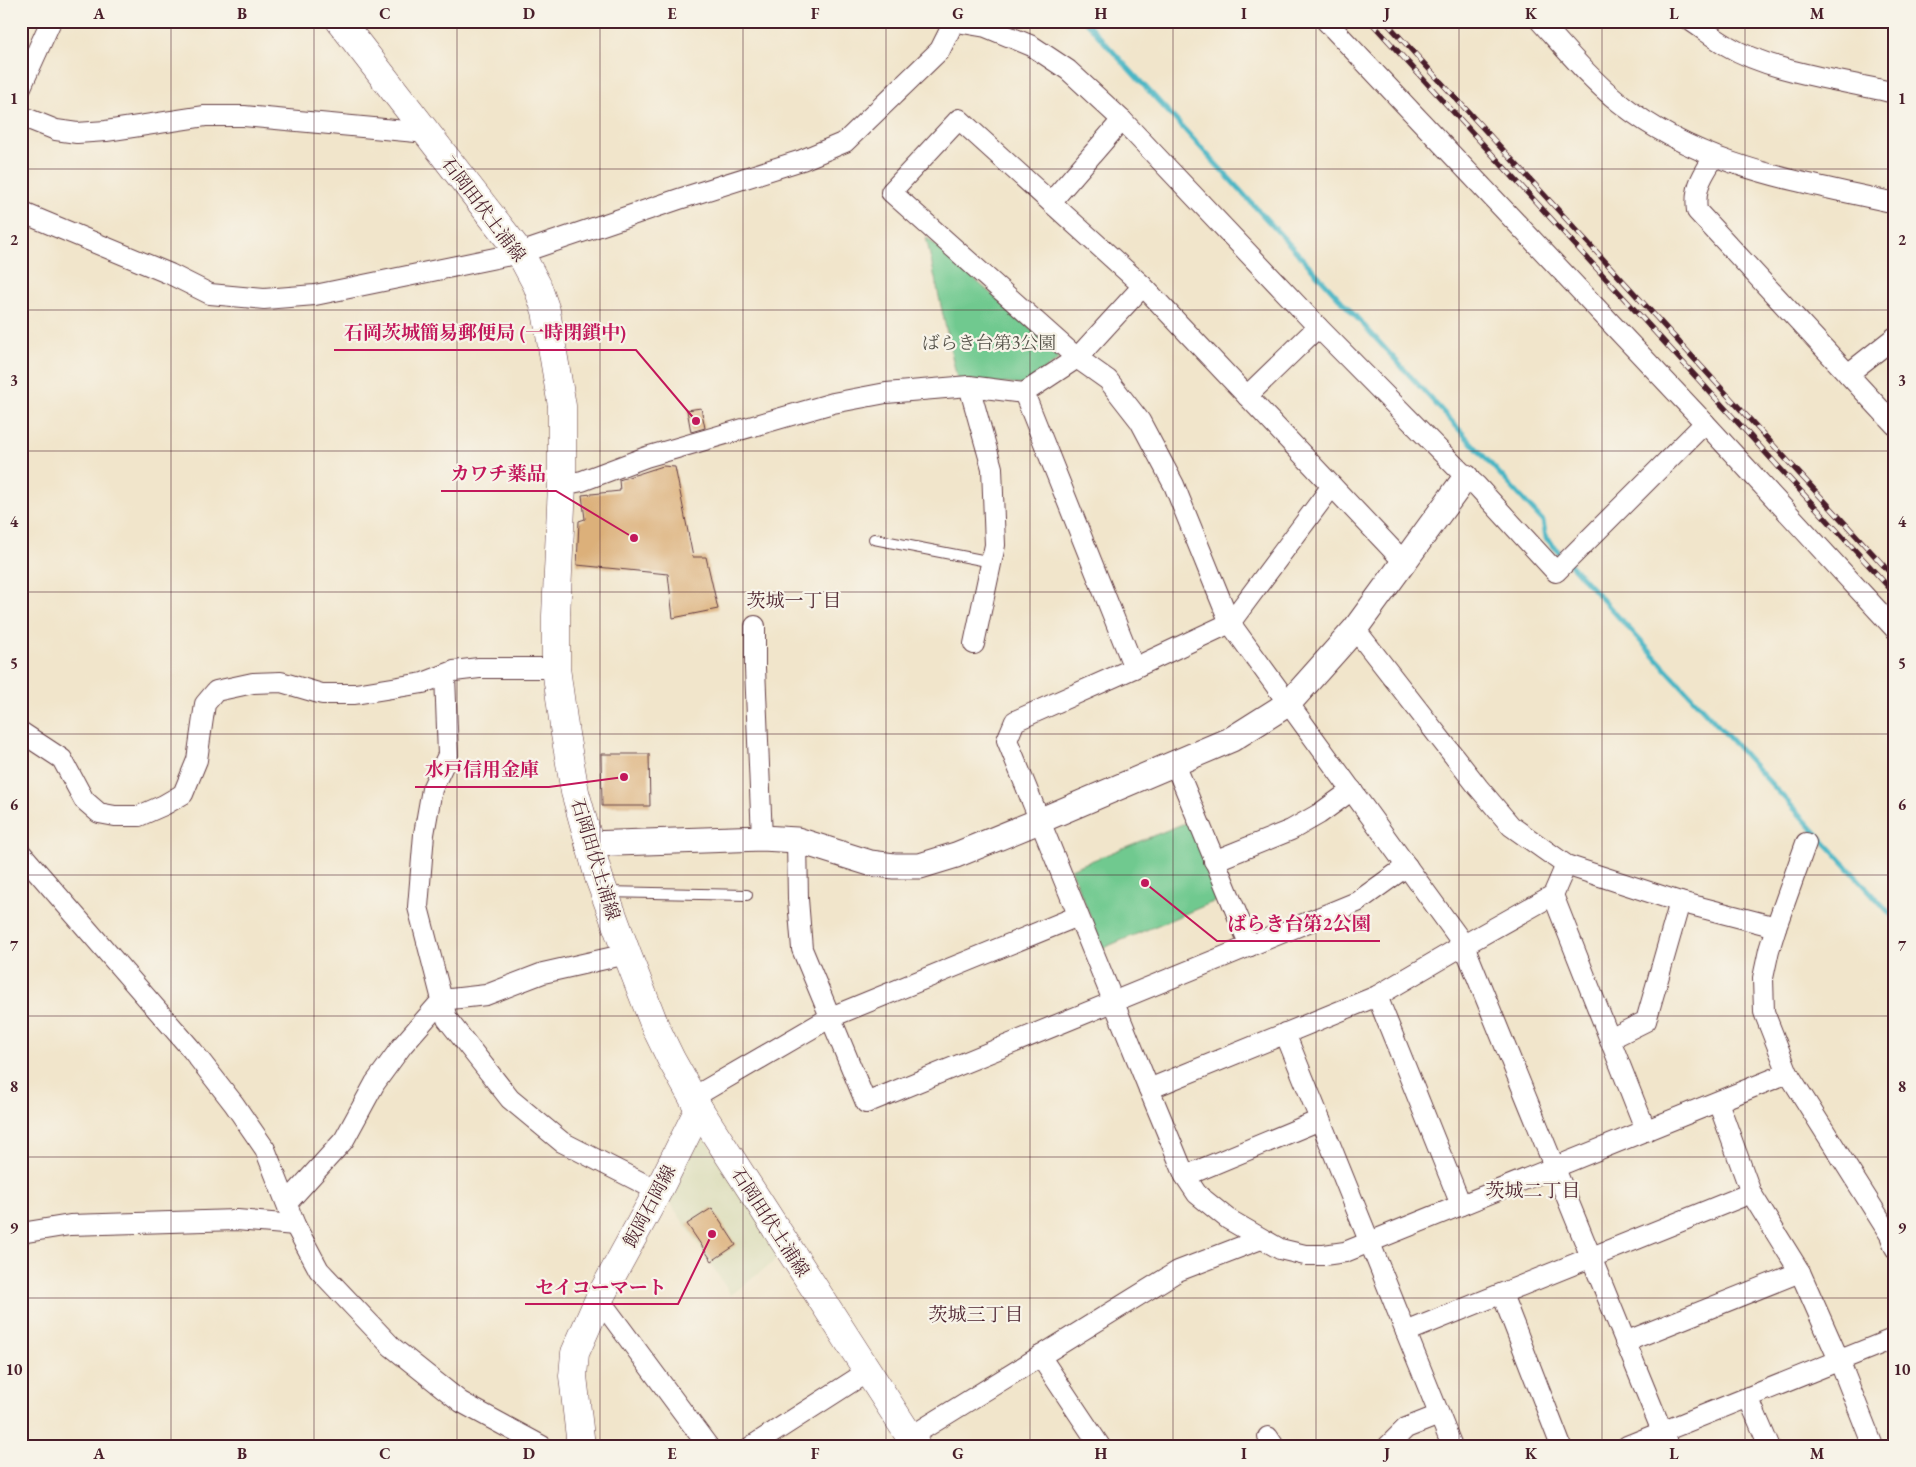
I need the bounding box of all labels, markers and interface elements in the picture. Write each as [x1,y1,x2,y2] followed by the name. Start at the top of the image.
[92,3,105,24] text: A
[237,3,247,24] text: B
[379,3,391,24] text: C
[523,3,535,24] text: D
[667,3,677,24] text: E
[811,3,820,24] text: F
[952,3,964,24] text: G
[1095,3,1108,24] text: H
[1241,3,1247,24] text: I
[1382,3,1390,24] text: J
[1525,3,1538,24] text: K
[1669,3,1679,24] text: L
[1810,3,1825,24] text: M
[10,88,18,109] text: 1
[1898,88,1906,109] text: 1
[437,152,531,266] street label: 石岡田伏土浦線
[10,229,19,250] text: 2
[1898,229,1907,250] text: 2
[334,316,636,350] callout: 石岡茨城簡易郵便局 (一時閉鎖中)
[344,320,626,345] text: 石岡茨城簡易郵便局 (一時閉鎖中)
[922,331,1056,354] park label: ばらき台第3公園
[10,370,18,391] text: 3
[1898,370,1906,391] text: 3
[441,457,556,491] callout: カワチ薬品
[450,461,546,486] text: カワチ薬品
[10,511,19,532] text: 4
[1898,511,1907,532] text: 4
[746,588,842,613] district label: 茨城一丁目
[10,653,18,674] text: 5
[1898,653,1906,674] text: 5
[415,753,549,787] callout: 水戸信用金庫
[425,757,539,782] text: 水戸信用金庫
[10,794,19,815] text: 6
[1898,794,1907,815] text: 6
[567,795,625,923] street label: 石岡田伏土浦線
[1217,907,1380,941] callout: ばらき台第2公園
[1227,911,1371,936] text: ばらき台第2公園
[10,935,19,956] text: 7
[1898,935,1907,956] text: 7
[10,1076,18,1097] text: 8
[1898,1076,1906,1097] text: 8
[618,1161,680,1251] street label: 飯岡石岡線
[727,1163,815,1281] street label: 石岡田伏土浦線
[1485,1178,1581,1203] district label: 茨城二丁目
[10,1217,19,1238] text: 9
[1898,1217,1907,1238] text: 9
[525,1270,678,1304] callout: セイコーマート
[535,1275,667,1300] text: セイコーマート
[928,1302,1024,1327] district label: 茨城三丁目
[6,1359,23,1380] text: 10
[1894,1359,1911,1380] text: 10
[92,1443,105,1464] text: A
[237,1443,247,1464] text: B
[379,1443,391,1464] text: C
[523,1443,535,1464] text: D
[667,1443,677,1464] text: E
[811,1443,820,1464] text: F
[952,1443,964,1464] text: G
[1095,1443,1108,1464] text: H
[1241,1443,1247,1464] text: I
[1382,1443,1390,1464] text: J
[1525,1443,1538,1464] text: K
[1669,1443,1679,1464] text: L
[1810,1443,1825,1464] text: M

